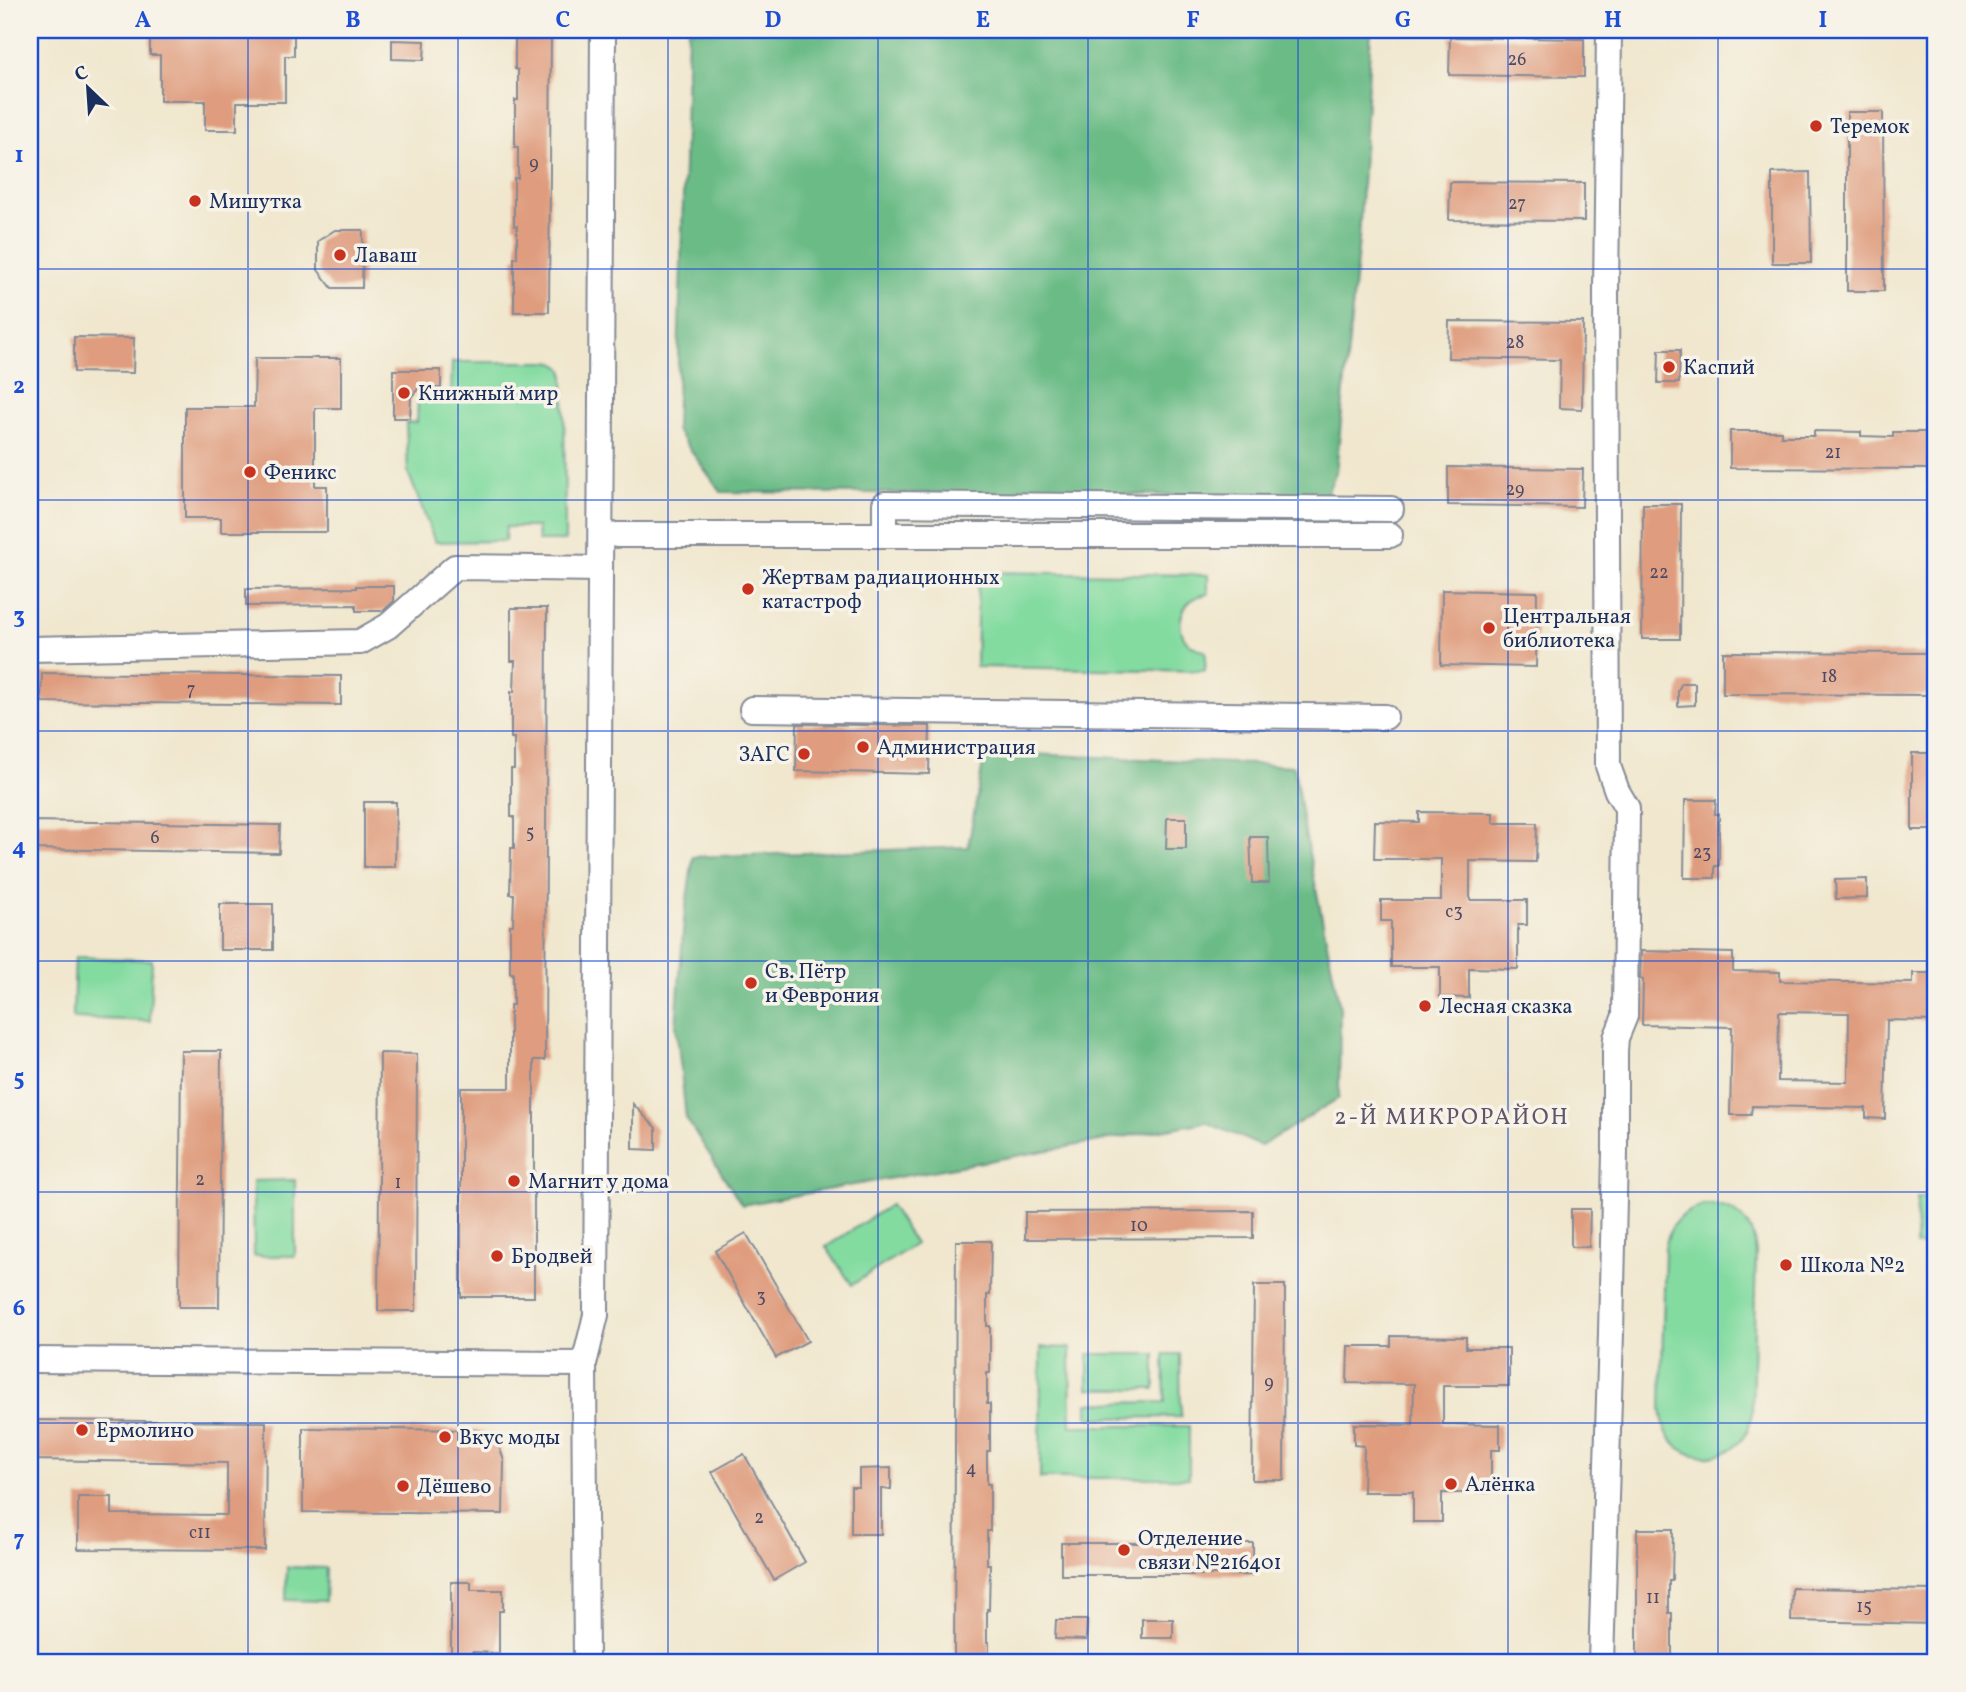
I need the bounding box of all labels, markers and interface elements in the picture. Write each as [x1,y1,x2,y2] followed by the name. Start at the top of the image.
[135,5,151,37] text: A
[345,5,361,37] text: B
[556,5,570,37] text: C
[765,5,782,37] text: D
[976,5,990,37] text: E
[1186,5,1200,37] text: F
[1395,5,1411,37] text: G
[1604,5,1622,37] text: H
[1819,5,1827,37] text: I
[1508,48,1526,73] house number: 26
[52,52,122,122] north arrow
[71,60,93,89] text: С
[1830,113,1910,142] place label: Теремок
[1808,118,1824,134] marker: Теремок
[14,140,24,172] text: 1
[529,152,539,177] house number: 9
[209,188,302,217] place label: Мишутка
[1508,192,1526,217] house number: 27
[187,193,203,209] marker: Мишутка
[354,242,417,271] place label: Лаваш
[332,247,348,263] marker: Лаваш
[1506,331,1524,356] house number: 28
[1683,354,1755,383] place label: Каспий
[1661,359,1677,375] marker: Каспий
[13,371,25,403] text: 2
[418,380,558,409] place label: Книжный мир
[396,385,412,401] marker: Книжный мир
[1825,441,1841,466] house number: 21
[264,459,337,488] place label: Феникс
[242,464,258,480] marker: Феникс
[1506,478,1524,503] house number: 29
[1649,561,1669,586] house number: 22
[762,564,1000,617] place label: Жертвам радиационных катастроф
[740,581,756,597] marker: Жертвам радиационных катастроф
[13,601,25,633] text: 3
[1503,603,1631,656] place label: Центральная библиотека
[1481,620,1497,636] marker: Центральная библиотека
[1821,665,1837,690] house number: 18
[187,678,195,703] house number: 7
[877,734,1036,763] place label: Администрация
[855,739,871,755] marker: Администрация
[739,741,790,770] place label: ЗАГС
[796,746,812,762] marker: ЗАГС
[526,821,534,846] house number: 5
[150,826,160,851] house number: 6
[12,832,26,864] text: 4
[1693,841,1711,866] house number: 23
[1445,900,1463,925] house number: с3
[765,958,879,1011] place label: Св. Пётр и Феврония
[743,975,759,991] marker: Св. Пётр и Феврония
[1439,993,1573,1022] place label: Лесная сказка
[1417,998,1433,1014] marker: Лесная сказка
[13,1063,25,1095] text: 5
[1334,1102,1570,1134] district label: 2-Й МИКРОРАЙОН
[195,1168,205,1193] house number: 2
[528,1168,669,1197] place label: Магнит у дома
[395,1171,401,1196] house number: 1
[506,1173,522,1189] marker: Магнит у дома
[1130,1214,1148,1239] house number: 10
[511,1243,593,1272] place label: Бродвей
[489,1248,505,1264] marker: Бродвей
[1800,1252,1905,1281] place label: Школа №2
[1778,1257,1794,1273] marker: Школа №2
[756,1285,766,1310] house number: 3
[13,1293,25,1325] text: 6
[1264,1371,1274,1396] house number: 9
[96,1417,194,1446] place label: Ермолино
[74,1422,90,1438] marker: Ермолино
[459,1424,560,1453] place label: Вкус моды
[437,1429,453,1445] marker: Вкус моды
[966,1457,976,1482] house number: 4
[1465,1471,1536,1500] place label: Алёнка
[417,1473,491,1502] place label: Дёшево
[1443,1476,1459,1492] marker: Алёнка
[395,1478,411,1494] marker: Дёшево
[754,1506,764,1531] house number: 2
[189,1521,211,1546] house number: с11
[14,1524,25,1556] text: 7
[1138,1525,1282,1578] place label: Отделение связи №216401
[1116,1542,1132,1558] marker: Отделение связи №216401
[1646,1586,1660,1611] house number: 11
[1856,1595,1872,1620] house number: 15

